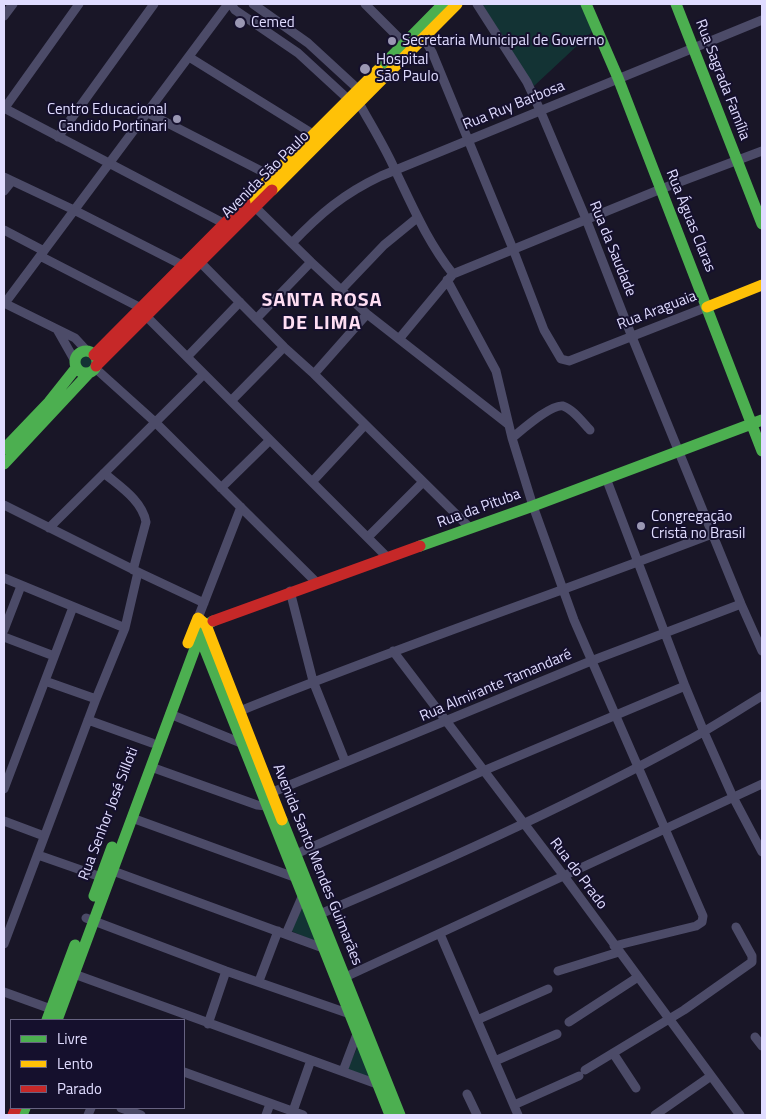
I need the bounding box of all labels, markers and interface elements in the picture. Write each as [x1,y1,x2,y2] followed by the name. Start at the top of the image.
[251,14,295,32] place label: Cemed
[233,16,247,30] marker: Cemed
[691,17,753,143] street label: Rua Sagrada Família
[402,32,604,50] place label: Secretaria Municipal de Governo
[386,35,398,47] marker: Secretaria Municipal de Governo
[376,51,439,86] place label: Hospital São Paulo
[358,62,372,76] marker: Hospital São Paulo
[461,77,567,135] street label: Rua Ruy Barbosa
[47,101,167,136] place label: Centro Educacional Candido Portinari
[171,113,183,125] marker: Centro Educacional Candido Portinari
[219,128,313,222] street label: Avenida São Paulo
[661,167,719,275] street label: Rua Águas Claras
[585,199,639,299] street label: Rua da Saudade
[615,288,699,334] street label: Rua Araguaia
[260,289,384,336] district label: SANTA ROSA DE LIMA
[435,486,523,532] street label: Rua da Pituba
[651,508,746,543] place label: Congregação Cristã no Brasil
[635,520,647,532] marker: Congregação Cristã no Brasil
[417,646,575,726] street label: Rua Almirante Tamandaré
[75,745,143,883] street label: Rua Senhor José Silloti
[268,762,366,968] street label: Avenida Santo Mendes Guimarães
[545,835,611,913] street label: Rua do Prado
[10,1019,185,1109] legend
[57,1027,87,1050] text: Livre
[57,1052,93,1075] text: Lento
[57,1077,102,1100] text: Parado

